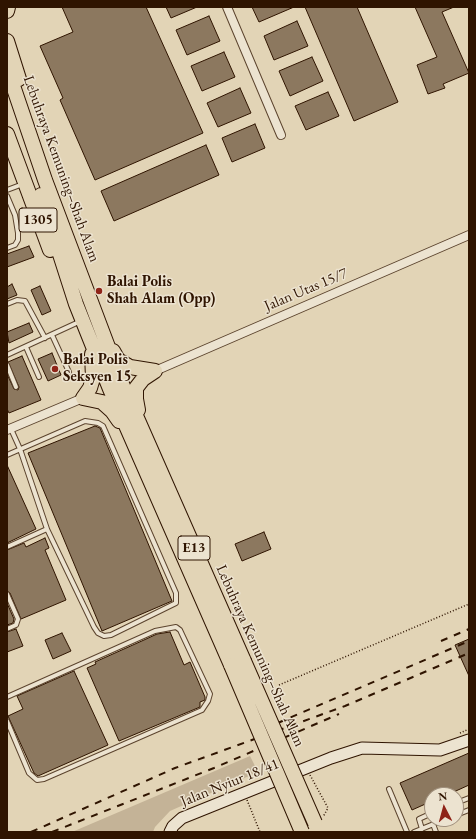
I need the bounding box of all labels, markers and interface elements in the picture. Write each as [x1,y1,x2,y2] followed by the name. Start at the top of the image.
[19,73,103,265] street label: Lebuhraya Kemuning–Shah Alam
[19,208,57,232] road number: 1305
[262,264,350,316] street label: Jalan Utas 15/7
[107,273,215,308] place label: Balai Polis Shah Alam (Opp)
[94,286,104,296] marker: Balai Polis Shah Alam (Opp)
[63,351,131,386] place label: Balai Polis Seksyen 15
[50,364,60,374] marker: Balai Polis Seksyen 15
[178,536,210,560] road number: E13
[212,562,308,750] street label: Lebuhraya Kemuning–Shah Alam
[178,755,282,811] street label: Jalan Nyiur 18/41
[424,787,464,827] north arrow
[438,789,448,803] text: N

